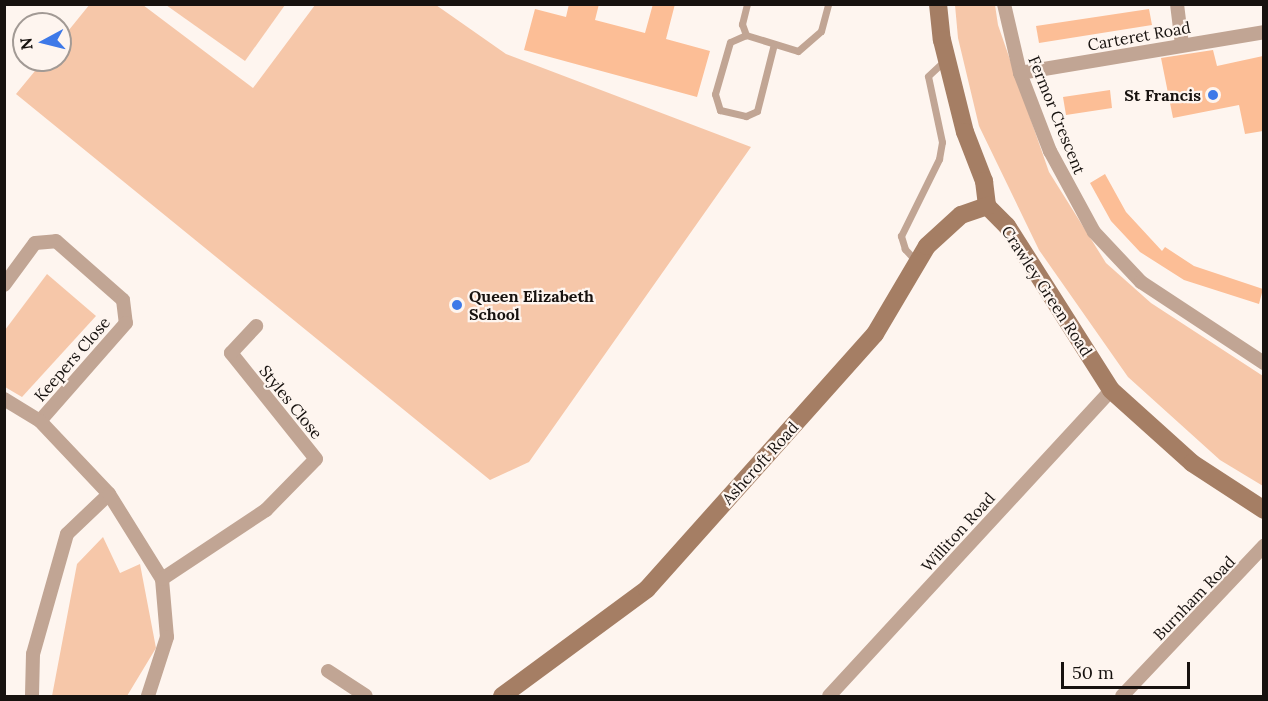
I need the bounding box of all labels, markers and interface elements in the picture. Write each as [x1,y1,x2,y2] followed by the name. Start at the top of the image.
[12,12,72,72] north arrow
[1086,17,1192,55] street label: Carteret Road
[15,37,37,51] text: N
[1025,53,1089,177] street label: Fermor Crescent
[1124,85,1201,105] place label: St Francis
[1206,88,1220,102] marker: St Francis
[998,222,1096,360] street label: Crawley Green Road
[469,286,594,324] place label: Queen Elizabeth School
[450,298,464,312] marker: Queen Elizabeth School
[30,313,114,405] street label: Keepers Close
[255,361,327,443] street label: Styles Close
[718,418,802,508] street label: Ashcroft Road
[917,488,999,576] street label: Williton Road
[1149,552,1239,644] street label: Burnham Road
[1064,650,1193,688] scale bar
[1072,661,1114,684] text: 50 m

